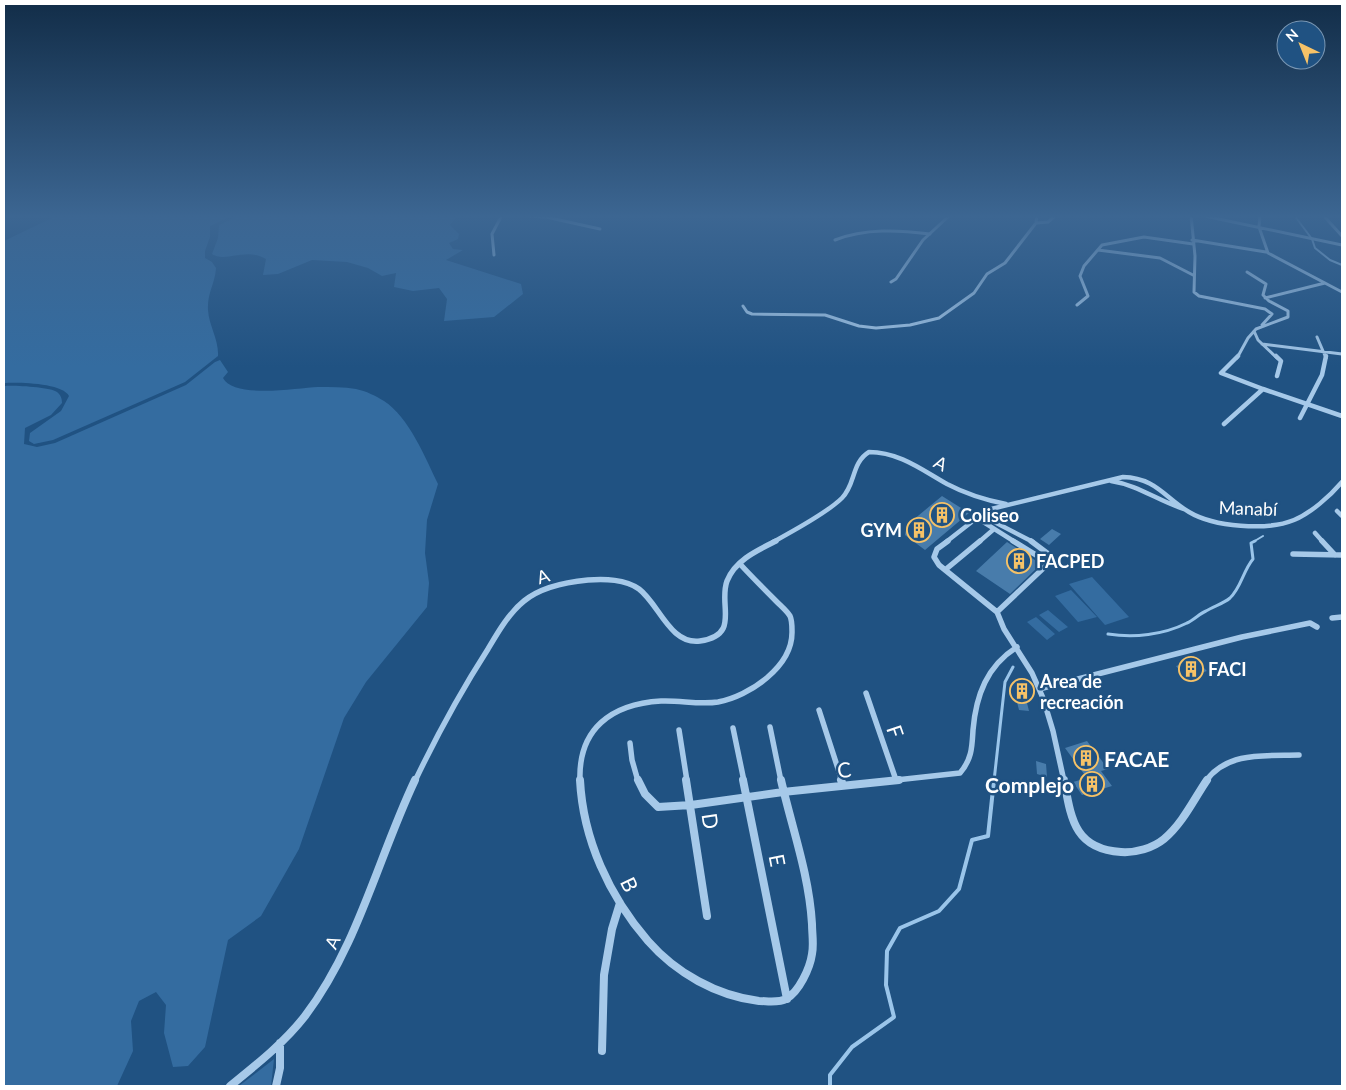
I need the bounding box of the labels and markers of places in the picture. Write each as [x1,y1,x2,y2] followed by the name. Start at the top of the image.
[929,502,955,528] building icon: Coliseo
[960,504,1019,526] place label: Coliseo
[906,517,932,543] building icon: GYM
[861,519,902,541] place label: GYM
[1006,548,1032,574] building icon: FACPED
[1036,550,1104,572] place label: FACPED
[1178,656,1204,682] building icon: FACI
[1208,658,1246,680] place label: FACI
[1039,670,1124,713] place label: Area de recreación
[1009,678,1035,704] building icon: Area de recreación
[1073,745,1099,771] building icon: FACAE
[1104,746,1169,771] place label: FACAE
[1079,771,1105,797] building icon: Complejo
[985,772,1074,797] place label: Complejo

